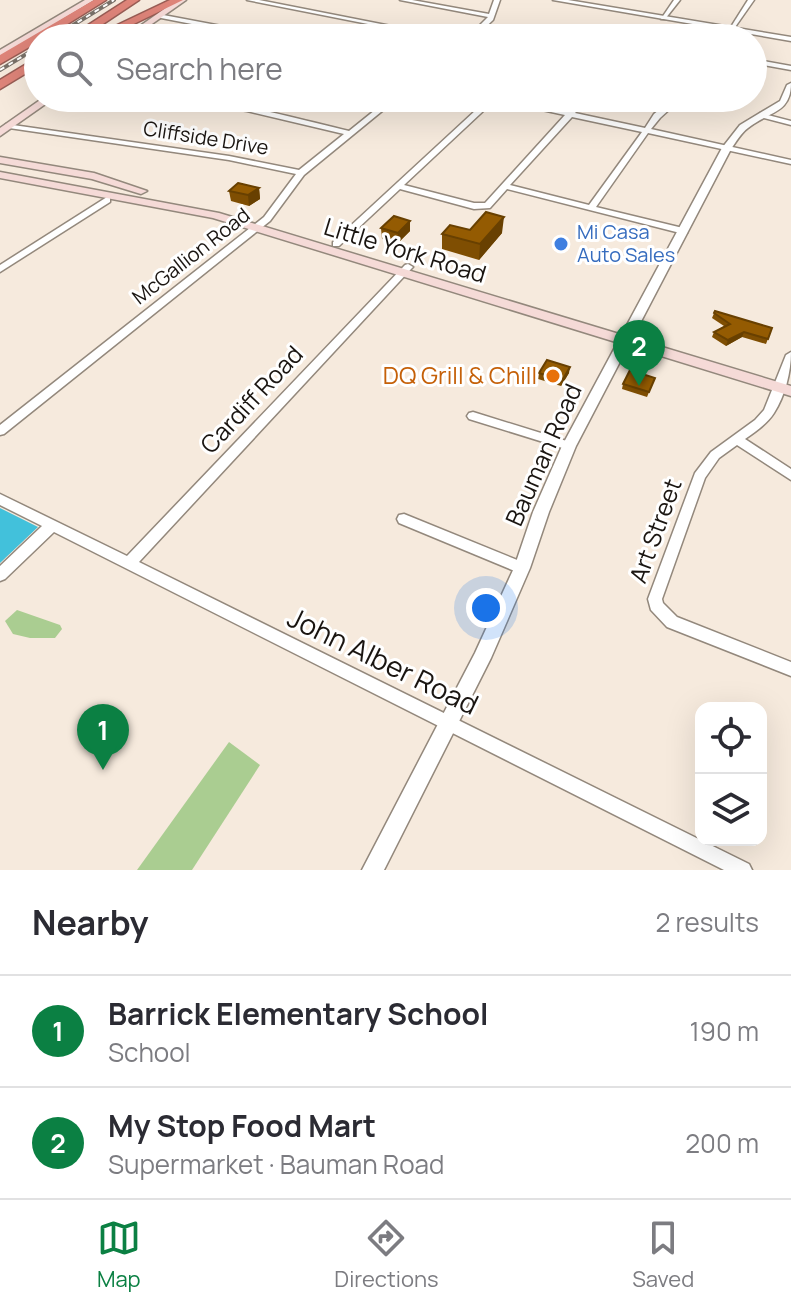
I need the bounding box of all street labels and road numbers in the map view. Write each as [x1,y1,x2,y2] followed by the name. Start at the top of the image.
[142,114,271,161] street label: Cliffside Drive
[126,201,255,310] street label: McGallion Road
[320,209,491,290] street label: Little York Road
[192,338,309,460] street label: Cardiff Road
[497,378,589,530] street label: Bauman Road
[620,474,689,587] street label: Art Street
[282,598,485,723] street label: John Alber Road

